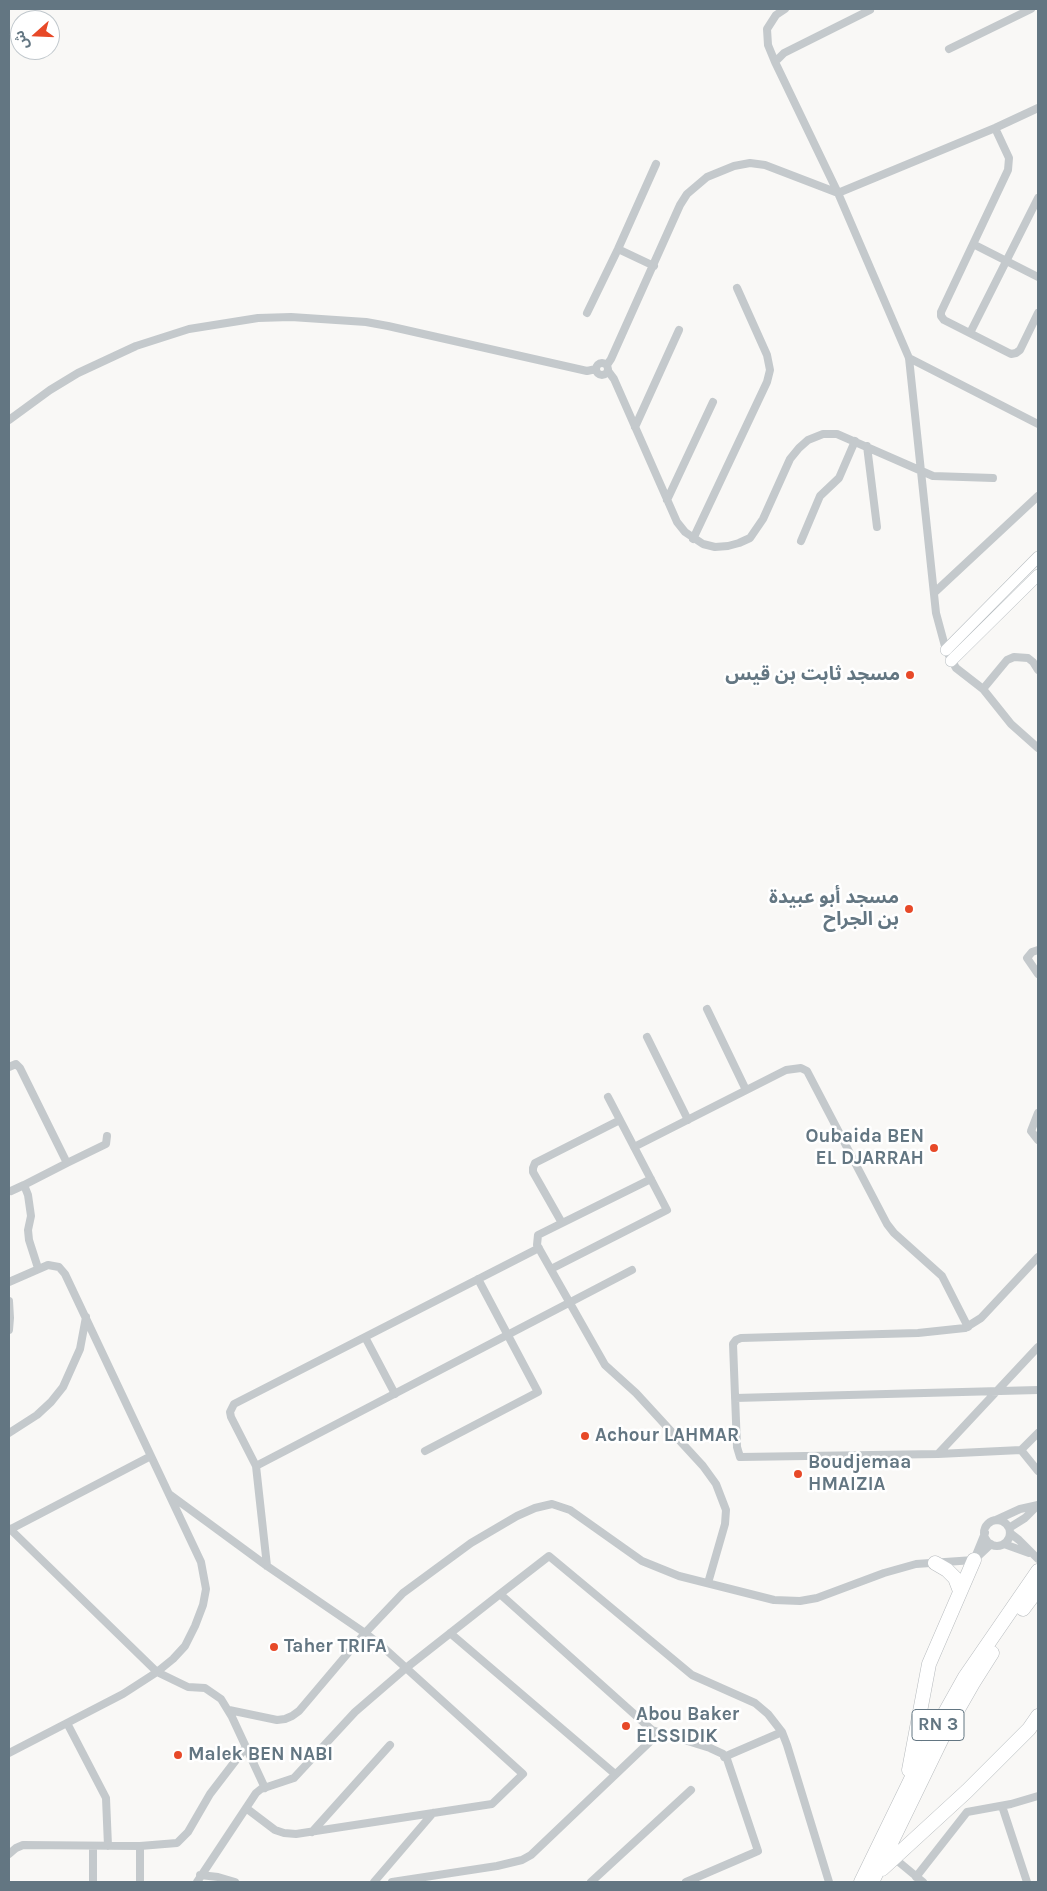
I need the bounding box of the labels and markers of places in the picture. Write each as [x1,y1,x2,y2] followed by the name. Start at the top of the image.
[725,664,900,686] place label: مسجد ثابت بن قيس
[904,669,916,681] marker: مسجد ثابت بن قيس
[769,887,899,931] place label: مسجد أبو عبيدة بن الجراح
[903,903,915,915] marker: مسجد أبو عبيدة بن الجراح
[805,1126,924,1170] place label: Oubaida BEN EL DJARRAH
[928,1142,940,1154] marker: Oubaida BEN EL DJARRAH
[595,1425,739,1447] place label: Achour LAHMAR
[579,1430,591,1442] marker: Achour LAHMAR
[808,1452,911,1496] place label: Boudjemaa HMAIZIA
[792,1468,804,1480] marker: Boudjemaa HMAIZIA
[284,1636,387,1658] place label: Taher TRIFA
[268,1641,280,1653] marker: Taher TRIFA
[636,1704,739,1748] place label: Abou Baker ELSSIDIK
[620,1720,632,1732] marker: Abou Baker ELSSIDIK
[188,1744,333,1766] place label: Malek BEN NABI
[172,1749,184,1761] marker: Malek BEN NABI

